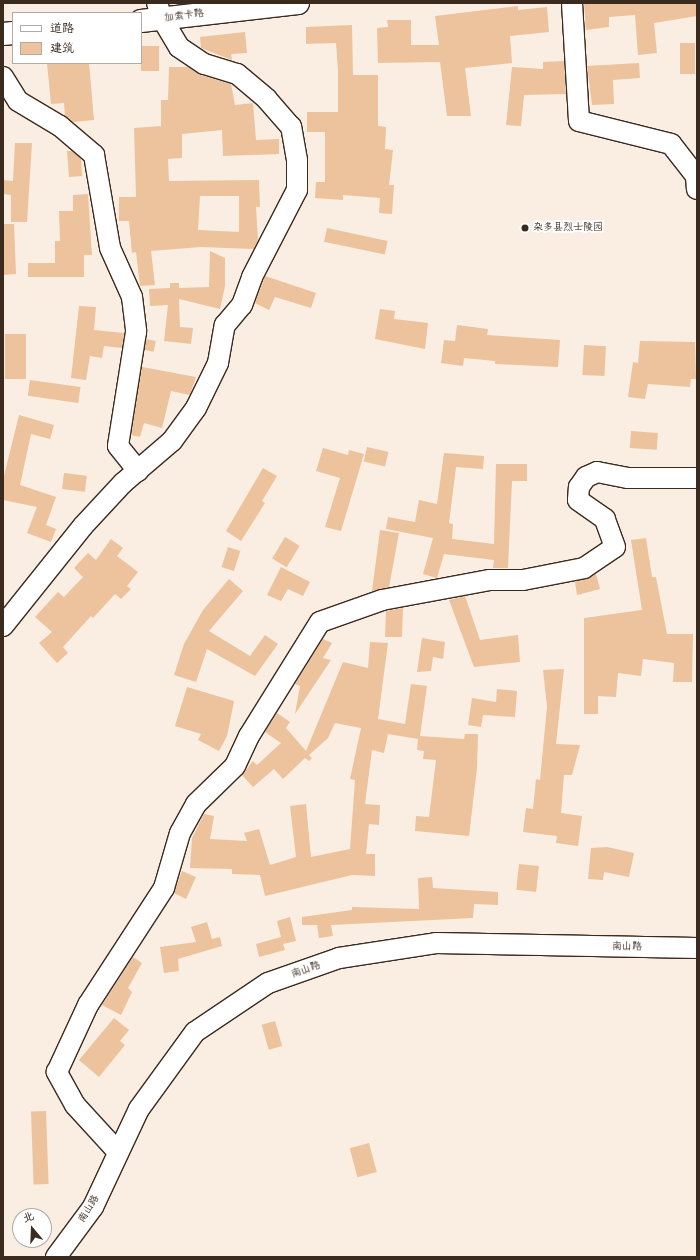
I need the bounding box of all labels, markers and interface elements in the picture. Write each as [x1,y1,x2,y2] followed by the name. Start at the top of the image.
[163,8,205,24] street label: 加索卡路
[12,12,142,64] legend
[50,19,74,38] text: 道路
[50,39,74,58] text: 建筑
[533,222,603,234] place label: 杂多县烈士陵园
[520,223,530,233] marker: 杂多县烈士陵园
[612,941,642,953] street label: 南山路
[290,959,322,981] street label: 南山路
[76,1193,102,1225] street label: 南山路
[20,1207,37,1228] text: 北
[12,1208,52,1248] north arrow

